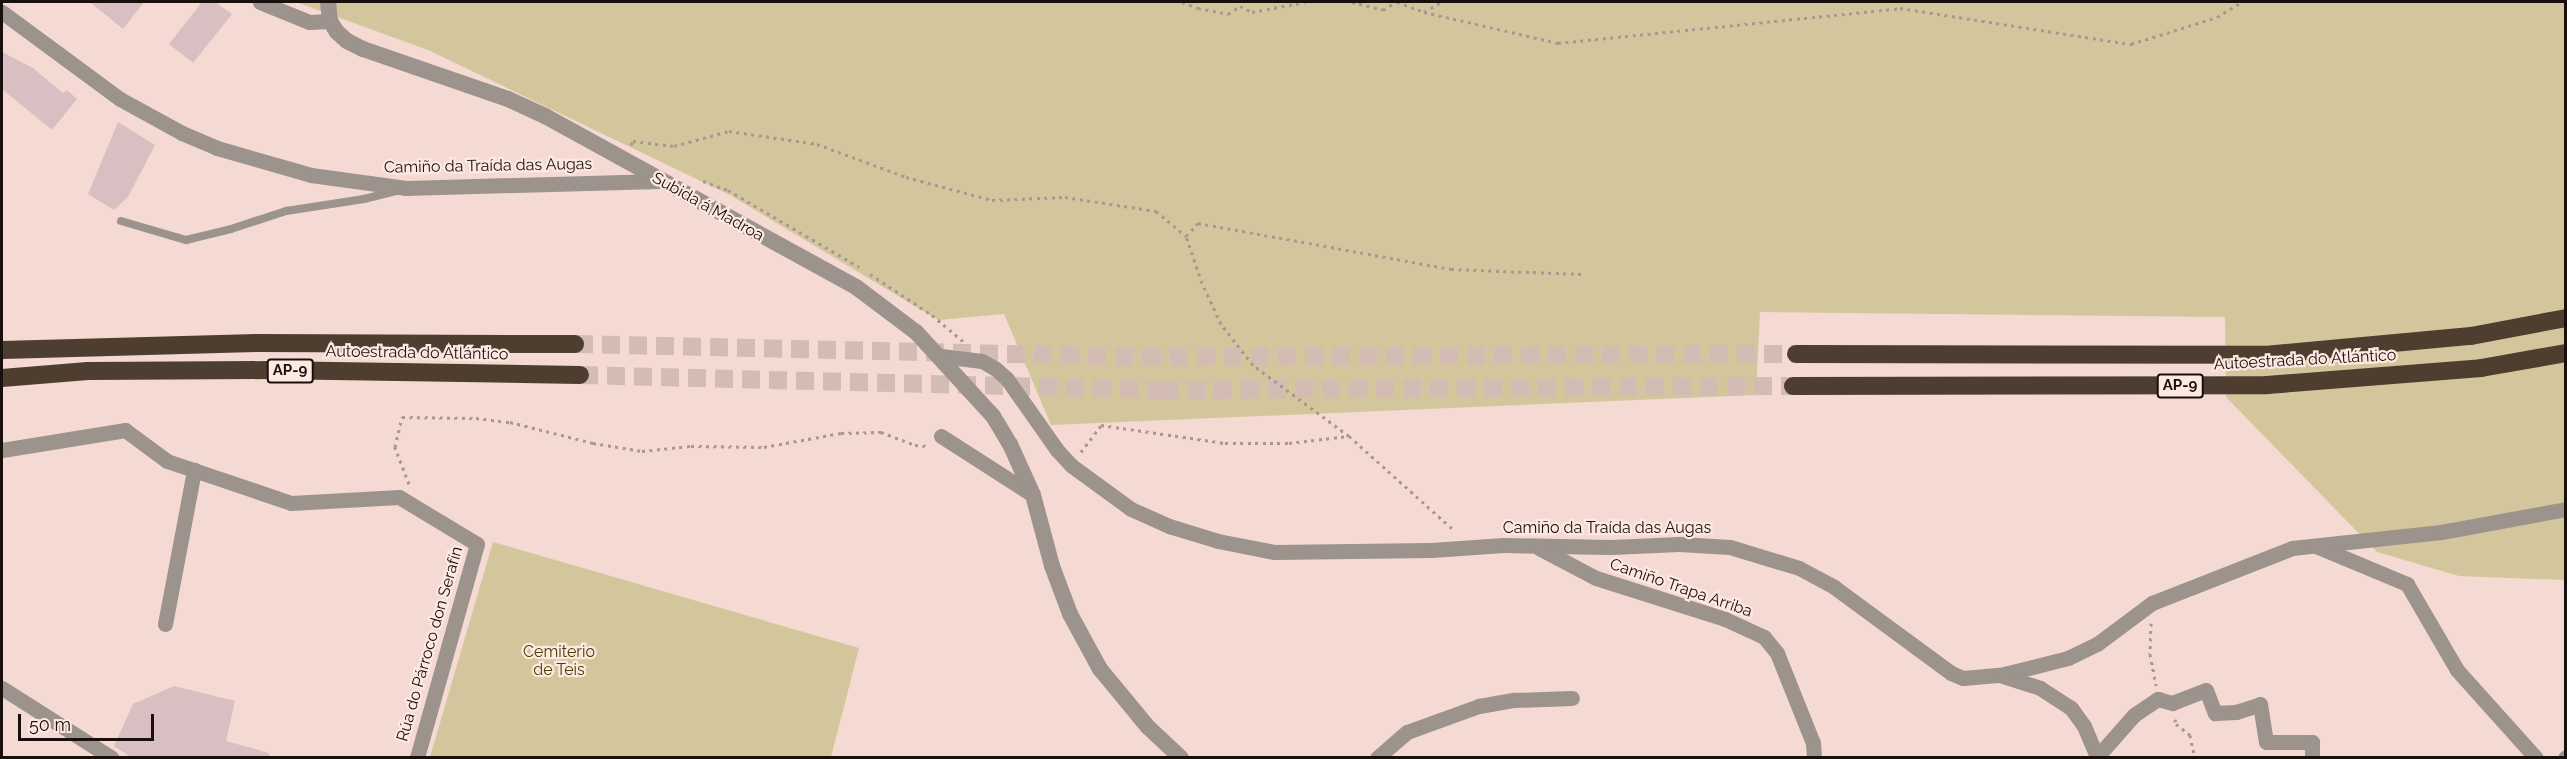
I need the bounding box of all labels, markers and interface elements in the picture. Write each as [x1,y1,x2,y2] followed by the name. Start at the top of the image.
[383,155,593,177] street label: Camiño da Traída das Augas
[649,168,767,246] street label: Subida á Madroa
[325,342,509,364] street label: Autoestrada do Atlántico
[2213,346,2397,374] street label: Autoestrada do Atlántico
[266,359,314,383] road number: AP-9
[2156,374,2204,398] road number: AP-9
[1502,518,1712,538] street label: Camiño da Traída das Augas
[393,544,467,744] street label: Rúa do Párroco don Serafín
[1607,554,1755,622] street label: Camiño Trapa Arriba
[523,642,595,680] park label: Cemiterio de Teis
[21,702,158,740] scale bar
[29,714,71,735] text: 50 m

